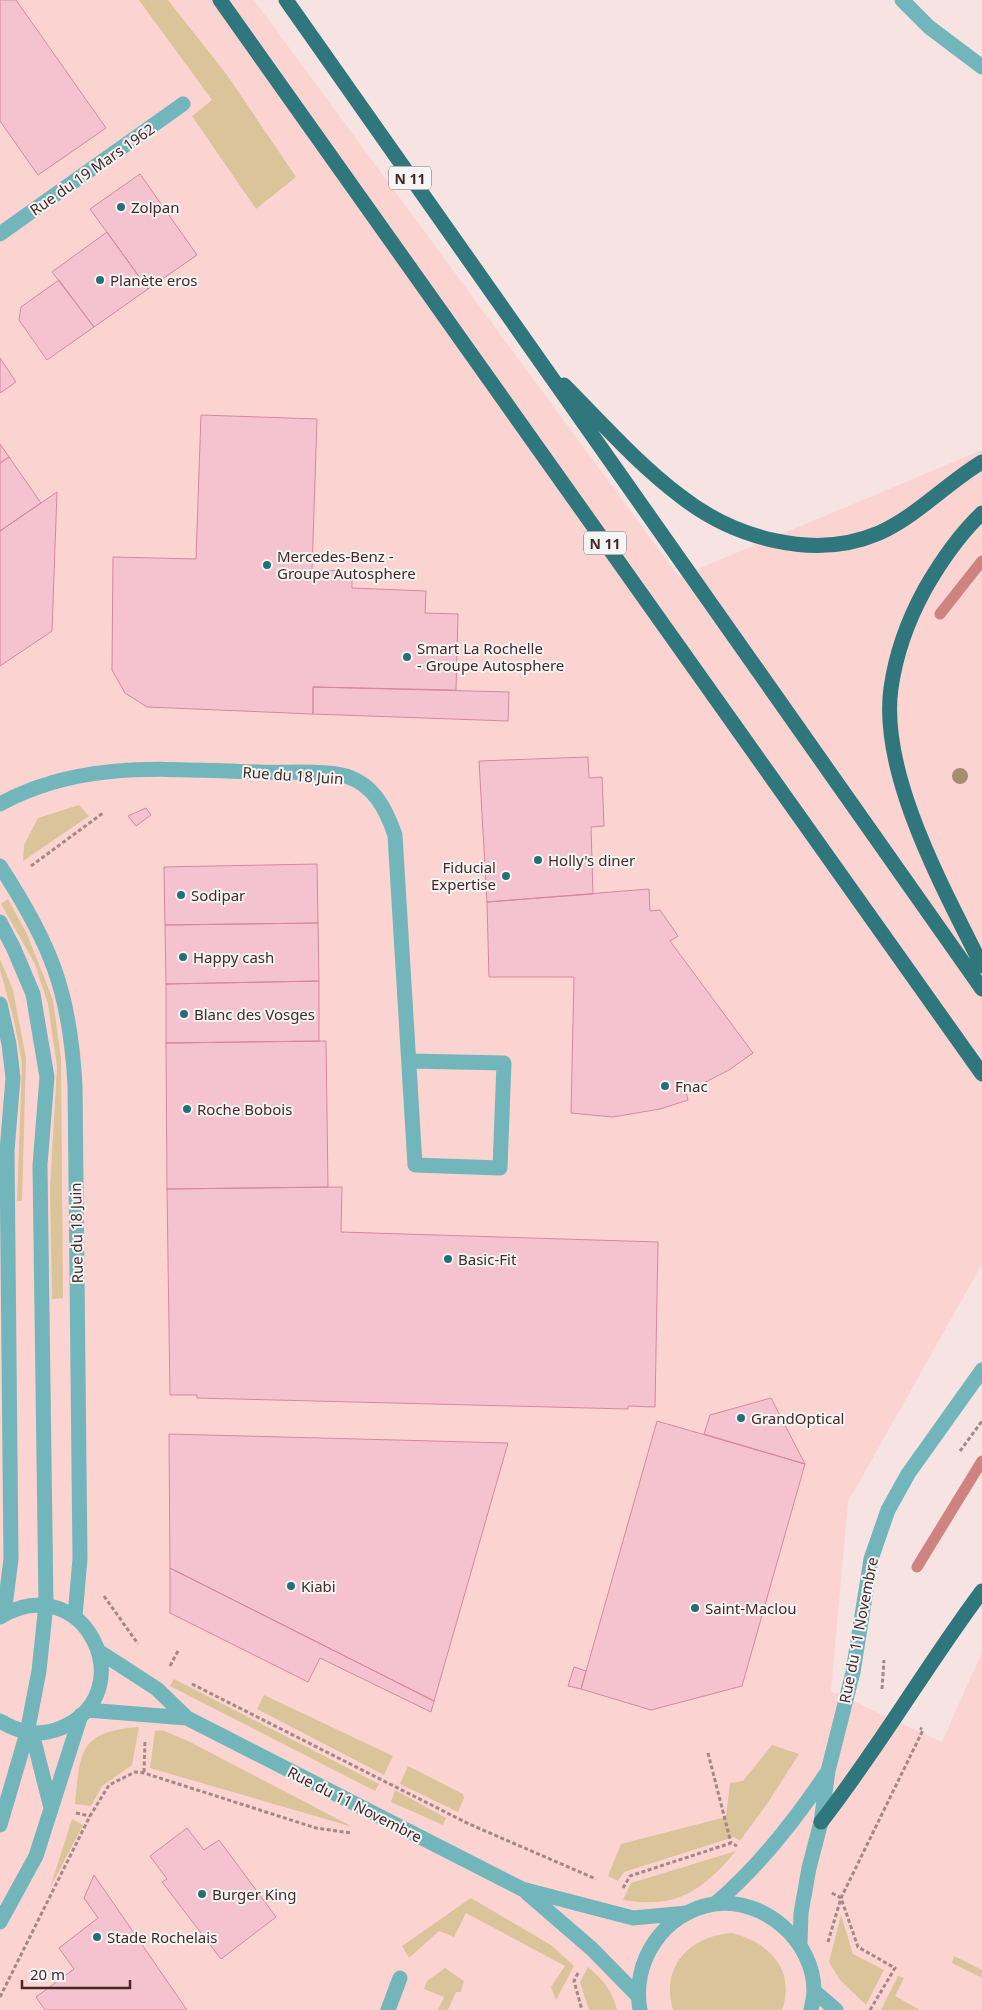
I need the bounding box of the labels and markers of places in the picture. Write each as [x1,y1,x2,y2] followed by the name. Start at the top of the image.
[131,197,179,217] place label: Zolpan
[115,201,127,213] marker: Zolpan
[110,270,197,290] place label: Planète eros
[94,274,106,286] marker: Planète eros
[277,546,416,583] place label: Mercedes-Benz - Groupe Autosphere
[261,559,273,571] marker: Mercedes-Benz - Groupe Autosphere
[417,638,564,675] place label: Smart La Rochelle - Groupe Autosphere
[401,651,413,663] marker: Smart La Rochelle - Groupe Autosphere
[548,850,635,870] place label: Holly's diner
[532,854,544,866] marker: Holly's diner
[431,857,496,894] place label: Fiducial Expertise
[500,870,512,882] marker: Fiducial Expertise
[191,885,245,905] place label: Sodipar
[175,889,187,901] marker: Sodipar
[193,947,274,967] place label: Happy cash
[177,951,189,963] marker: Happy cash
[194,1004,315,1024] place label: Blanc des Vosges
[178,1008,190,1020] marker: Blanc des Vosges
[675,1076,708,1096] place label: Fnac
[659,1080,671,1092] marker: Fnac
[197,1099,292,1119] place label: Roche Bobois
[181,1103,193,1115] marker: Roche Bobois
[458,1249,517,1269] place label: Basic-Fit
[442,1253,454,1265] marker: Basic-Fit
[751,1408,844,1428] place label: GrandOptical
[735,1412,747,1424] marker: GrandOptical
[301,1576,336,1596] place label: Kiabi
[285,1580,297,1592] marker: Kiabi
[705,1598,796,1618] place label: Saint-Maclou
[689,1602,701,1614] marker: Saint-Maclou
[212,1884,297,1904] place label: Burger King
[196,1888,208,1900] marker: Burger King
[107,1927,217,1947] place label: Stade Rochelais
[91,1931,103,1943] marker: Stade Rochelais

